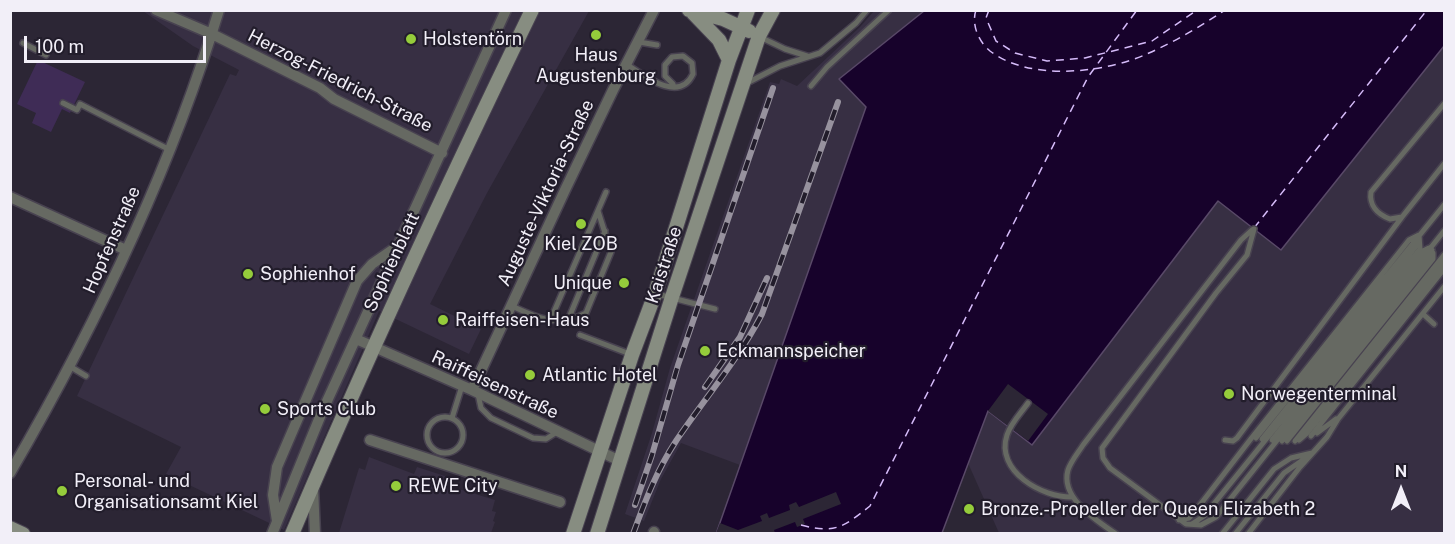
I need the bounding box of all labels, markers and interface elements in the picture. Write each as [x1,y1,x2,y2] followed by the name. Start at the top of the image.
[27,24,208,62] scale bar
[244,25,436,137] street label: Herzog-Friedrich-Straße
[423,28,522,50] place label: Holstentörn
[589,28,603,42] marker: Haus Augustenburg
[404,32,418,46] marker: Holstentörn
[35,36,84,57] text: 100 m
[536,44,656,86] place label: Haus Augustenburg
[493,96,599,290] street label: Auguste-Viktoria-Straße
[79,183,145,297] street label: Hopfenstraße
[360,209,424,315] street label: Sophienblatt
[574,217,588,231] marker: Kiel ZOB
[641,224,687,306] street label: Kaistraße
[544,233,618,255] place label: Kiel ZOB
[260,263,356,285] place label: Sophienhof
[241,267,255,281] marker: Sophienhof
[553,272,612,294] place label: Unique
[617,276,631,290] marker: Unique
[455,309,589,331] place label: Raiffeisen-Haus
[436,313,450,327] marker: Raiffeisen-Haus
[717,340,866,362] place label: Eckmannspeicher
[698,344,712,358] marker: Eckmannspeicher
[428,346,562,424] street label: Raiffeisenstraße
[542,364,658,386] place label: Atlantic Hotel
[523,368,537,382] marker: Atlantic Hotel
[1241,383,1397,405] place label: Norwegenterminal
[1222,387,1236,401] marker: Norwegenterminal
[277,398,376,420] place label: Sports Club
[258,402,272,416] marker: Sports Club
[1371,460,1431,520] north arrow
[1395,462,1407,481] text: N
[74,470,258,512] place label: Personal- und Organisationsamt Kiel
[408,475,498,497] place label: REWE City
[389,479,403,493] marker: REWE City
[55,484,69,498] marker: Personal- und Organisationsamt Kiel
[981,498,1315,520] place label: Bronze.-Propeller der Queen Elizabeth 2
[962,502,976,516] marker: Bronze.-Propeller der Queen Elizabeth 2

